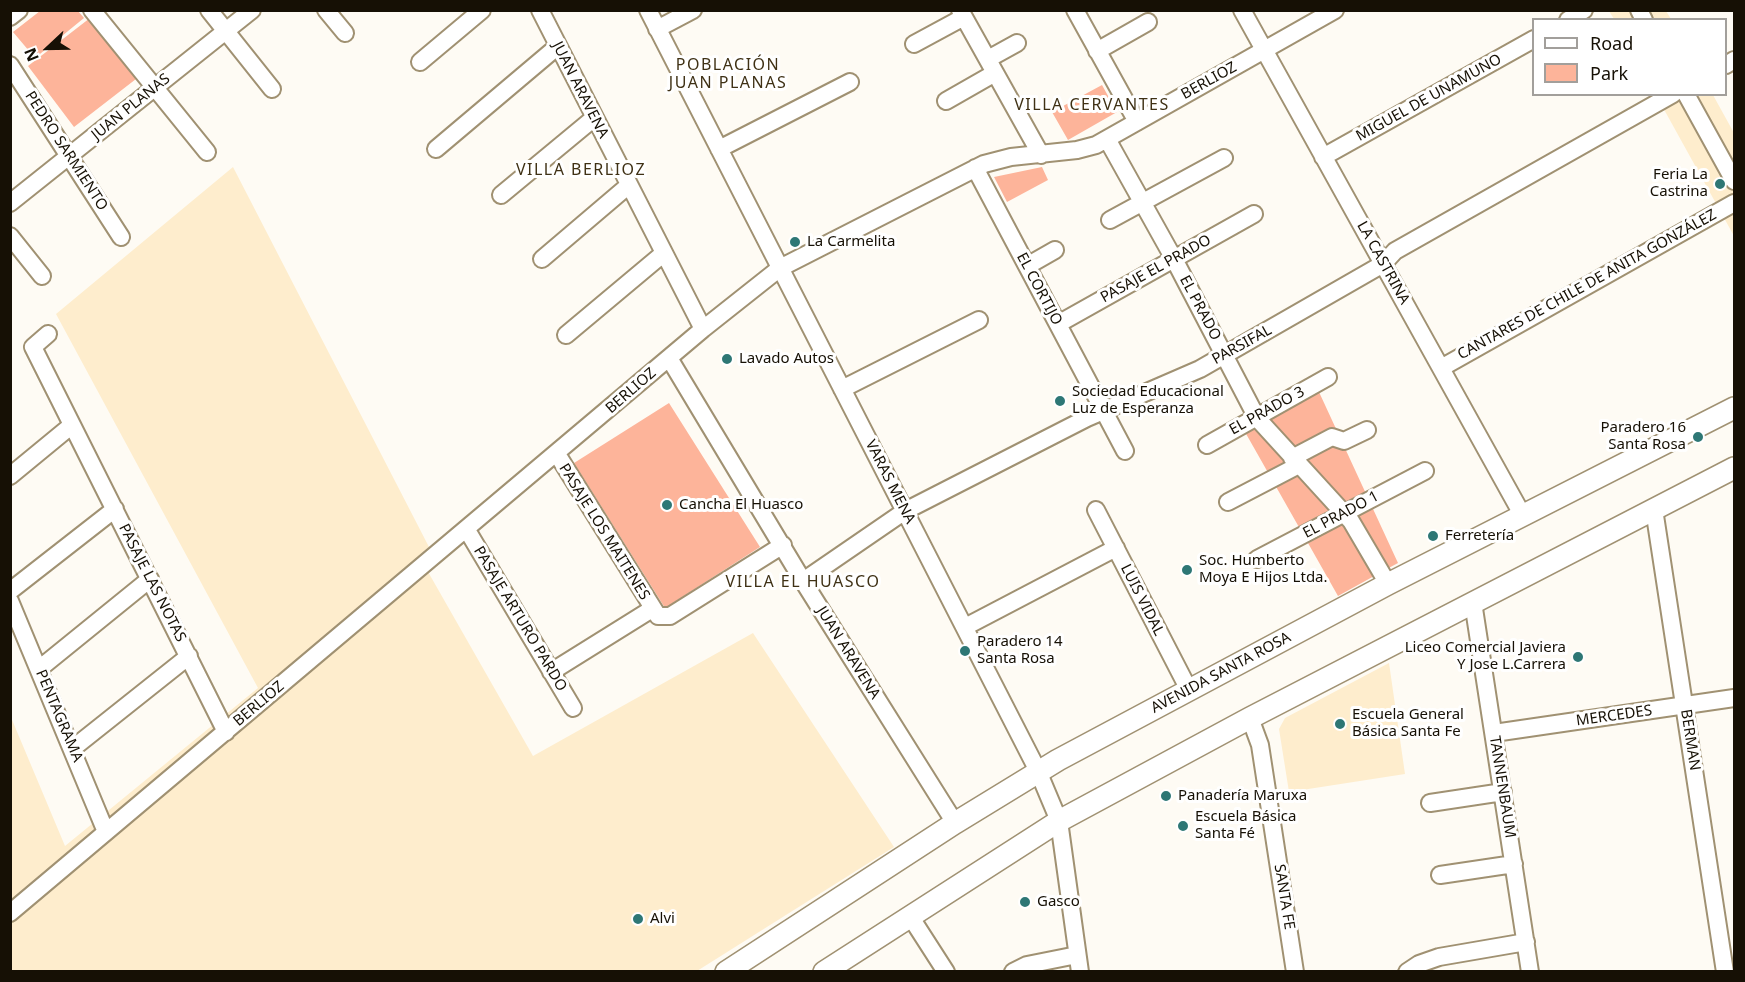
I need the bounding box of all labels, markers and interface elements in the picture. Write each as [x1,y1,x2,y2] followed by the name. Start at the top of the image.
[18,18,78,78] north arrow
[1532,18,1727,96] legend
[1590,31,1633,55] text: Road
[548,39,612,141] street label: JUAN ARAVENA
[19,45,44,65] text: N
[1353,50,1505,146] street label: MIGUEL DE UNAMUNO
[669,55,787,93] district label: POBLACIÓN JUAN PLANAS
[1178,58,1240,104] street label: BERLIOZ
[1590,61,1628,85] text: Park
[88,70,174,144] street label: JUAN PLANAS
[21,88,111,214] street label: PEDRO SARMIENTO
[1014,95,1170,115] district label: VILLA CERVANTES
[516,160,646,180] district label: VILLA BERLIOZ
[1650,166,1708,201] place label: Feria La Castrina
[1713,177,1727,191] marker: Feria La Castrina
[1454,206,1720,364] street label: CANTARES DE CHILE DE ANITA GONZÁLEZ
[1353,218,1413,308] street label: LA CASTRINA
[1098,231,1214,307] street label: PASAJE EL PRADO
[807,233,895,251] place label: La Carmelita
[788,235,802,249] marker: La Carmelita
[1012,250,1066,328] street label: EL CORTIJO
[1175,273,1225,343] street label: EL PRADO
[1209,321,1275,369] street label: PARSIFAL
[739,350,834,368] place label: Lavado Autos
[720,352,734,366] marker: Lavado Autos
[602,364,660,418] street label: BERLIOZ
[1072,383,1224,418] place label: Sociedad Educacional Luz de Esperanza
[1226,383,1308,439] street label: EL PRADO 3
[1053,394,1067,408] marker: Sociedad Educacional Luz de Esperanza
[1600,419,1686,454] place label: Paradero 16 Santa Rosa
[1691,430,1705,444] marker: Paradero 16 Santa Rosa
[861,437,919,527] street label: VARAS MENA
[555,461,653,603] street label: PASAJE LOS MAITENES
[1300,488,1382,542] street label: EL PRADO 1
[679,496,803,514] place label: Cancha El Huasco
[660,498,674,512] marker: Cancha El Huasco
[114,521,190,645] street label: PASAJE LAS NOTAS
[1445,527,1514,545] place label: Ferretería
[1426,529,1440,543] marker: Ferretería
[470,543,570,695] street label: PASAJE ARTURO PARDO
[1199,552,1328,587] place label: Soc. Humberto Moya E Hijos Ltda.
[1116,561,1168,639] street label: LUIS VIDAL
[1180,563,1194,577] marker: Soc. Humberto Moya E Hijos Ltda.
[726,572,880,592] district label: VILLA EL HUASCO
[812,603,884,703] street label: JUAN ARAVENA
[1148,628,1294,718] street label: AVENIDA SANTA ROSA
[977,633,1063,668] place label: Paradero 14 Santa Rosa
[1405,639,1566,674] place label: Liceo Comercial Javiera Y Jose L.Carrera
[958,644,972,658] marker: Paradero 14 Santa Rosa
[1571,650,1585,664] marker: Liceo Comercial Javiera Y Jose L.Carrera
[31,667,87,765] street label: PENTAGRAMA
[230,678,288,730] street label: BERLIOZ
[1575,702,1653,730] street label: MERCEDES
[1352,706,1464,741] place label: Escuela General Básica Santa Fe
[1676,708,1704,772] street label: BERMAN
[1333,717,1347,731] marker: Escuela General Básica Santa Fe
[1485,735,1519,839] street label: TANNENBAUM
[1178,787,1307,805] place label: Panadería Maruxa
[1159,789,1173,803] marker: Panadería Maruxa
[1195,808,1296,843] place label: Escuela Básica Santa Fé
[1176,819,1190,833] marker: Escuela Básica Santa Fé
[1270,863,1298,931] street label: SANTA FE
[1037,893,1080,911] place label: Gasco
[1018,895,1032,909] marker: Gasco
[650,910,675,928] place label: Alvi
[631,912,645,926] marker: Alvi

